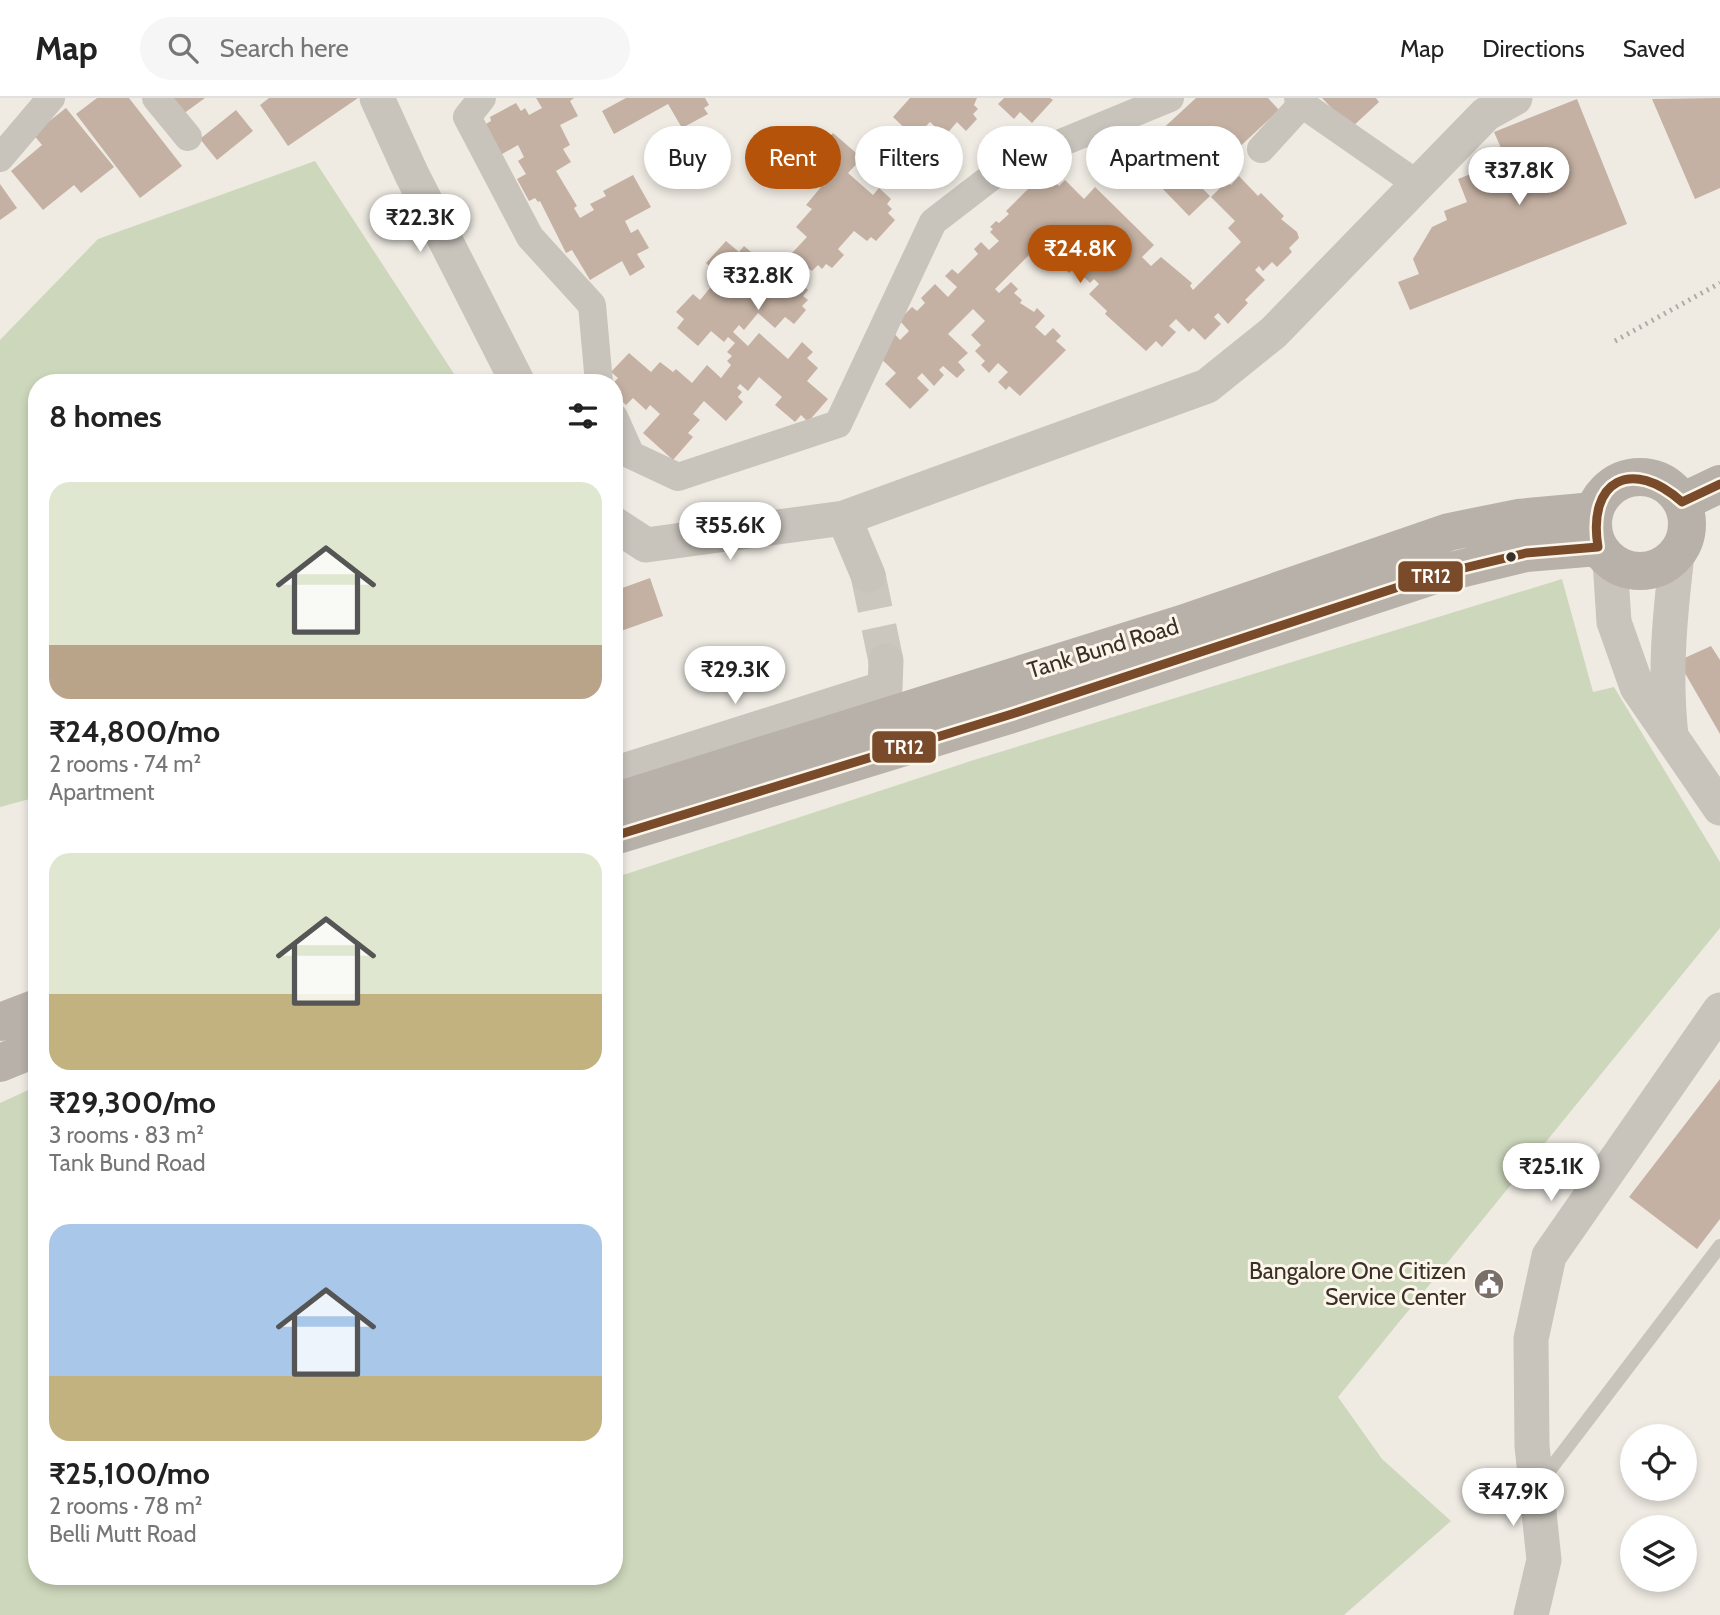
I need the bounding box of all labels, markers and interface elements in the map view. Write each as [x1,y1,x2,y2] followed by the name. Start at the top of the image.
[140,17,630,80] search box
[35,28,98,68] text: Map
[164,29,202,67] icon: search
[220,32,349,64] text: Search here
[1400,34,1444,63] text: Map
[1482,34,1585,63] text: Directions
[1623,34,1685,63] text: Saved
[644,126,731,189] chip: Buy
[745,126,841,189] chip: Rent
[855,126,963,189] chip: Filters
[977,126,1072,189] chip: New
[1086,126,1244,189] chip: Apartment
[1462,148,1576,207] pin: ₹37.8K
[1484,156,1554,184] text: ₹37.8K
[363,194,477,254] pin: ₹22.3K
[386,203,454,231] text: ₹22.3K
[1023,226,1137,285] pin: ₹24.8K
[1044,234,1116,262] text: ₹24.8K
[701,252,815,312] pin: ₹32.8K
[723,261,793,289] text: ₹32.8K
[564,397,602,435] icon: filters
[49,398,162,435] text: 8 homes
[673,503,787,562] pin: ₹55.6K
[695,511,765,539] text: ₹55.6K
[263,527,389,653] icon: home
[1504,550,1518,564] unlabelled marker
[1397,560,1464,593] line badge: TR12
[1411,565,1451,588] text: TR12
[1024,612,1182,684] street label: Tank Bund Road
[678,646,792,706] pin: ₹29.3K
[700,655,770,683] text: ₹29.3K
[49,713,220,750] text: ₹24,800/mo
[871,730,937,764] line badge: TR12
[884,736,924,759] text: TR12
[49,750,201,778] text: 2 rooms · 74 m²
[49,778,154,806] text: Apartment
[263,898,389,1024] icon: home
[49,1084,216,1121] text: ₹29,300/mo
[49,1121,204,1149] text: 3 rooms · 83 m²
[1494,1144,1608,1203] pin: ₹25.1K
[49,1149,206,1177] text: Tank Bund Road
[1519,1152,1583,1180] text: ₹25.1K
[1249,1257,1467,1311] place label: Bangalore One Citizen Service Center
[1472,1267,1506,1301] public building icon: Bangalore One Citizen Service Center
[263,1269,389,1395] icon: home
[1620,1424,1697,1592] map controls
[1620,1424,1697,1501] button: locate
[49,1455,210,1492] text: ₹25,100/mo
[1456,1468,1570,1528] pin: ₹47.9K
[1478,1477,1548,1505] text: ₹47.9K
[49,1492,203,1520] text: 2 rooms · 78 m²
[1620,1515,1697,1592] button: layers
[49,1520,196,1548] text: Belli Mutt Road

